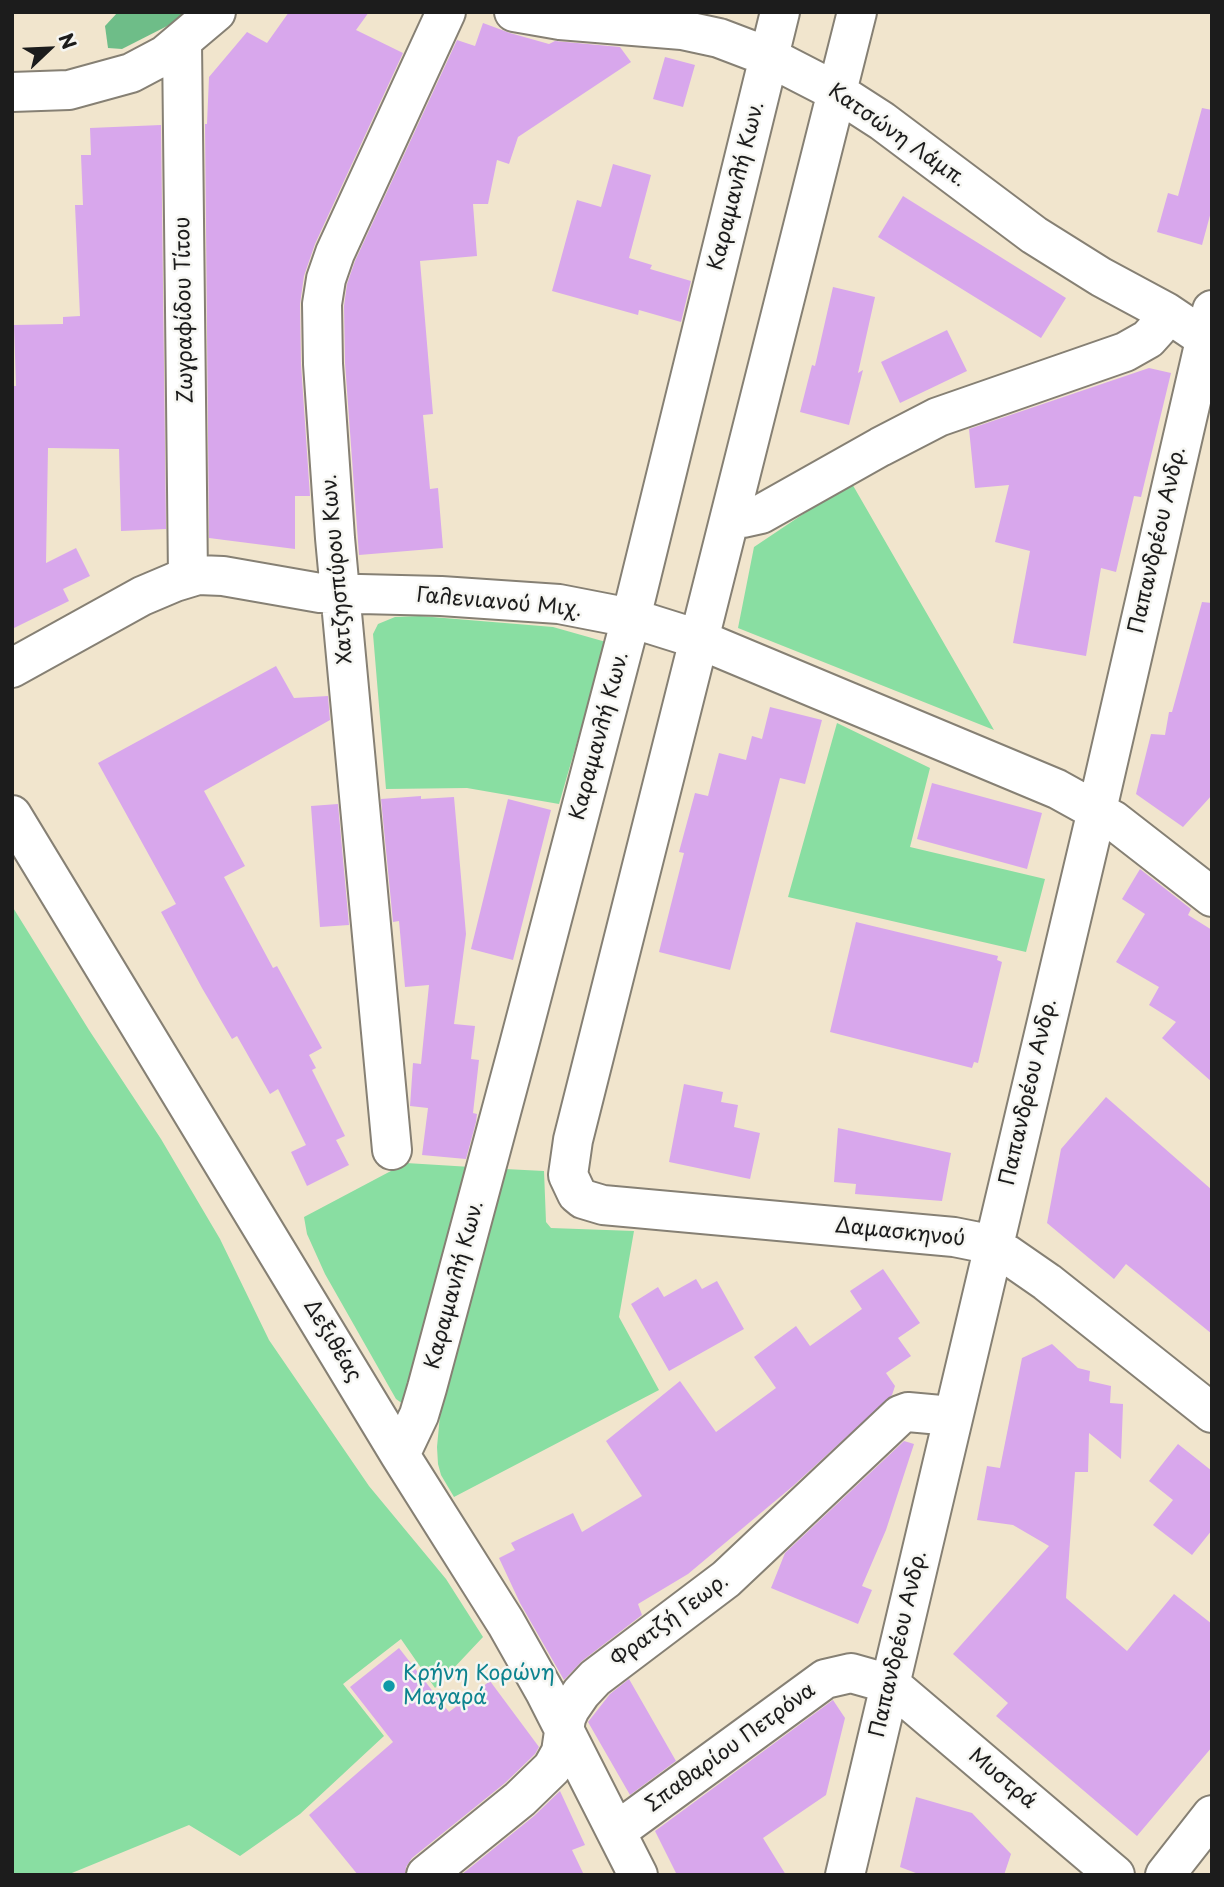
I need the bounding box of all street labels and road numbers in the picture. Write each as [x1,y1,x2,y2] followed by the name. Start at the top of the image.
[823,79,971,193] street label: Κατσώνη Λάμπ.
[704,99,770,273] street label: Καραμανλή Κων.
[171,216,199,404] street label: Ζωγραφίδου Τίτου
[1124,444,1192,636] street label: Παπανδρέου Ανδρ.
[317,473,359,665] street label: Χατζησπύρου Κων.
[415,583,583,623] street label: Γαλενιανού Μιχ.
[565,649,635,823] street label: Καραμανλή Κων.
[995,996,1063,1188] street label: Παπανδρέου Ανδρ.
[420,1198,490,1372] street label: Καραμανλή Κων.
[834,1214,966,1252] street label: Δαμασκηνού
[298,1295,366,1387] street label: Δεξιθέας
[865,1548,933,1740] street label: Παπανδρέου Ανδρ.
[606,1569,734,1673] street label: Φρατζή Γεωρ.
[641,1678,821,1818] street label: Σπαθαρίου Πετρόνα
[963,1743,1041,1815] street label: Μυστρά

